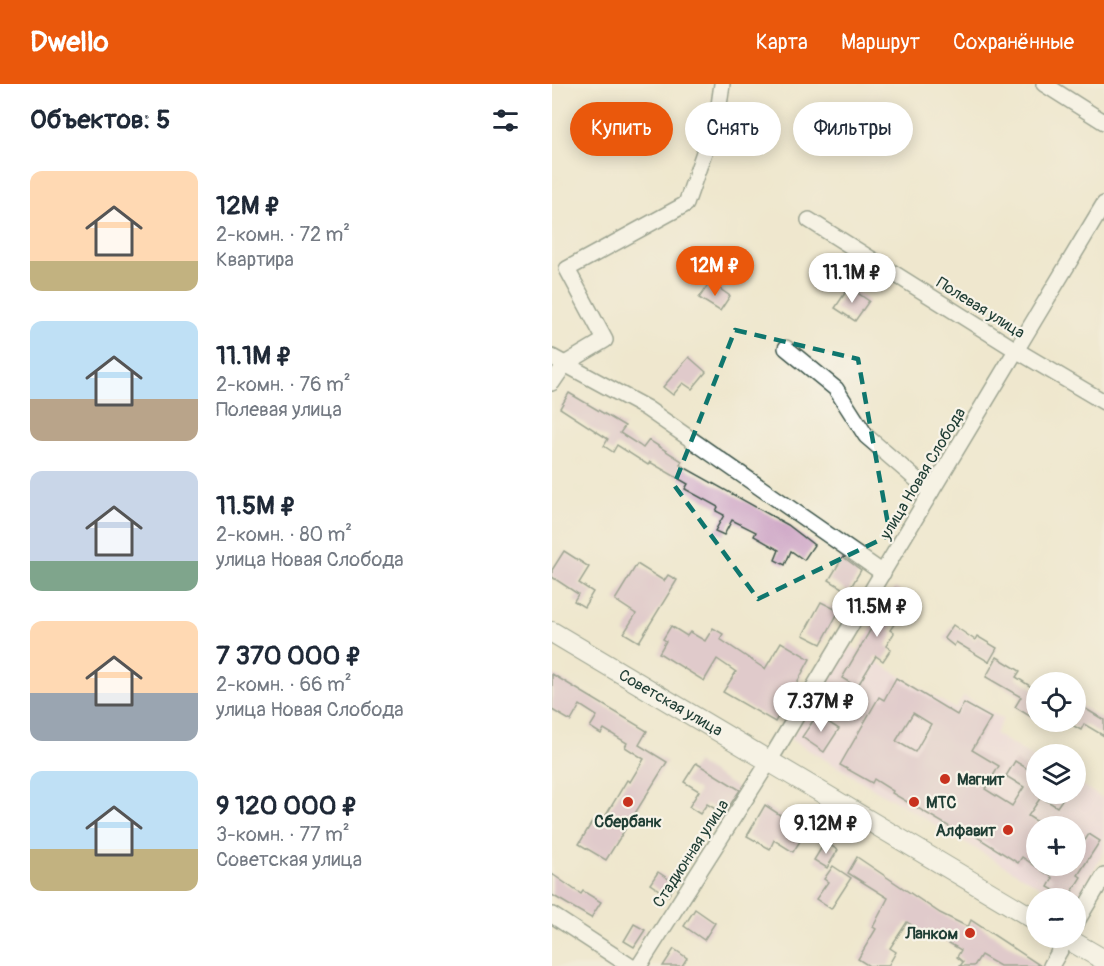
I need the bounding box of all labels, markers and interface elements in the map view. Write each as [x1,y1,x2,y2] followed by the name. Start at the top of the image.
[30,25,109,60] text: Dwello
[756,29,808,56] text: Карта
[841,29,920,56] text: Маршрут
[953,29,1074,56] text: Сохранённые
[570,102,673,156] chip: Купить
[685,102,781,156] chip: Снять
[793,102,913,156] chip: Фильтры
[30,104,170,136] text: Объектов: 5
[489,104,522,137] icon: filters
[216,190,281,222] text: 12M ₽
[78,195,150,267] icon: home
[216,222,350,247] text: 2-комн. · 72 m²
[673,246,757,297] pin: 12M ₽
[216,247,294,272] text: Квартира
[690,253,740,278] text: 12M ₽
[797,253,907,304] pin: 11.1M ₽
[823,260,881,285] text: 11.1M ₽
[932,273,1028,343] street label: Полевая улица
[216,340,292,372] text: 11.1M ₽
[78,345,150,417] icon: home
[216,372,351,397] text: 2-комн. · 76 m²
[216,397,342,422] text: Полевая улица
[875,404,970,544] street label: улица Новая Слобода
[216,490,296,522] text: 11.5M ₽
[78,495,150,567] icon: home
[216,522,352,547] text: 2-комн. · 80 m²
[216,547,404,572] text: улица Новая Слобода
[822,587,932,638] pin: 11.5M ₽
[846,594,908,619] text: 11.5M ₽
[216,640,362,672] text: 7 370 000 ₽
[78,645,150,717] icon: home
[615,665,726,741] street label: Советская улица
[216,672,352,697] text: 2-комн. · 66 m²
[1026,672,1086,948] map controls
[1026,672,1086,732] button: locate
[766,682,876,733] pin: 7.37M ₽
[787,689,855,714] text: 7.37M ₽
[216,697,404,722] text: улица Новая Слобода
[1026,744,1086,804] button: layers
[957,770,1006,790] place label: Магнит
[938,772,952,786] marker: Магнит
[216,790,358,822] text: 9 120 000 ₽
[926,793,956,813] place label: МТС
[78,795,150,867] icon: home
[621,795,635,809] marker: Сбербанк
[907,795,921,809] marker: МТС
[648,796,733,911] street label: Стадионная улица
[771,804,881,855] pin: 9.12M ₽
[794,811,858,836] text: 9.12M ₽
[594,812,662,832] place label: Сбербанк
[1026,816,1086,876] button: +
[935,821,997,841] place label: Алфавит
[216,822,350,847] text: 3-комн. · 77 m²
[1001,823,1015,837] marker: Алфавит
[216,847,362,872] text: Советская улица
[1026,888,1086,948] button: −
[905,924,958,944] place label: Ланком
[963,926,977,940] marker: Ланком

